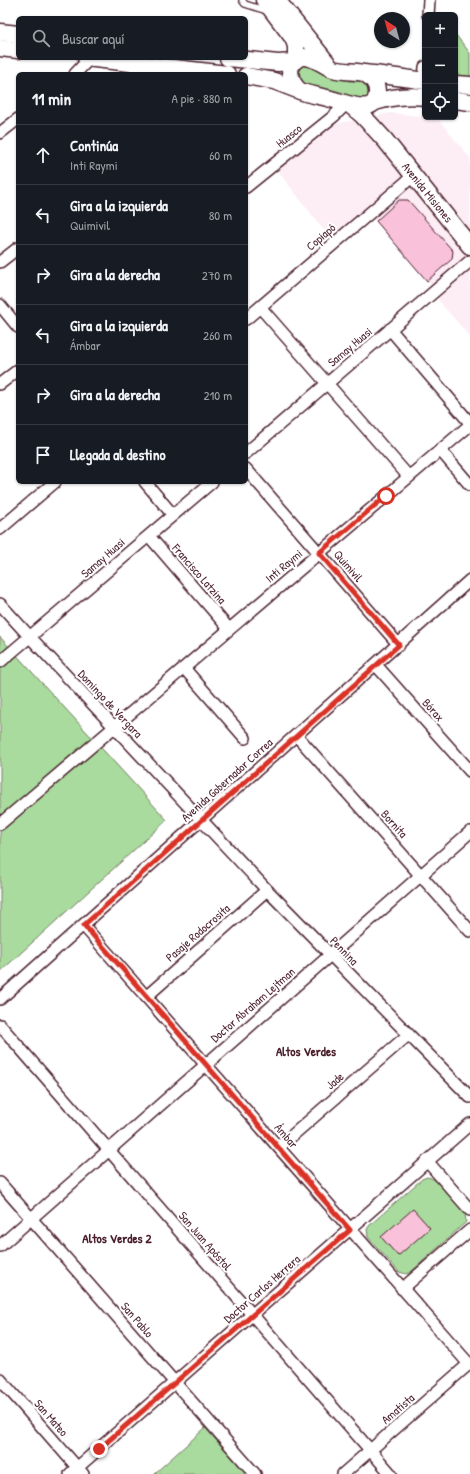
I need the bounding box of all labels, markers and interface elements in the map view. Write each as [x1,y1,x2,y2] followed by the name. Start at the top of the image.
[374,12,410,48] north arrow
[422,12,458,120] map controls
[422,12,458,48] button: +
[16,16,248,60] search box
[30,27,52,49] icon: search
[62,28,125,49] text: Buscar aquí
[422,48,458,84] button: −
[422,84,458,120] button: locate
[32,87,71,110] text: 11 min
[172,89,232,107] text: A pie · 880 m
[272,120,306,151] street label: Huasco
[70,135,118,156] text: Continúa
[32,144,54,166] icon: ahead
[209,146,232,164] text: 60 m
[70,156,118,174] text: Inti Raymi
[398,159,457,226] street label: Avenida Misiones
[70,195,168,216] text: Gira a la izquierda
[32,204,54,226] icon: left
[209,206,232,224] text: 80 m
[70,216,110,234] text: Quimivil
[302,219,339,254] street label: Copiapó
[32,264,54,286] icon: right
[70,264,160,285] text: Gira a la derecha
[202,266,232,284] text: 270 m
[70,315,168,336] text: Gira a la izquierda
[324,323,376,370] street label: Samay Huasi
[32,324,54,346] icon: left
[203,326,232,344] text: 260 m
[70,336,101,354] text: Ámbar
[32,384,54,406] icon: right
[70,384,160,405] text: Gira a la derecha
[204,386,232,404] text: 210 m
[32,444,54,466] icon: arrive
[70,444,166,465] text: Llegada al destino
[377,487,395,505] route start
[77,534,128,582] street label: Samay Huasi
[168,539,230,608] street label: Francisco Latzina
[261,545,306,586] street label: Inti Raymi
[330,546,367,586] street label: Quimivil
[74,666,147,742] street label: Domingo de Vergara
[418,694,448,725] street label: Bórax
[177,734,276,825] street label: Avenida Gobernador Correa
[377,806,412,842] street label: Bornita
[162,900,234,965] street label: Pasaje Rodocrosita
[326,932,363,969] street label: Pennina
[207,963,299,1046] street label: Doctor Abraham Lejtman
[276,1042,336,1060] district label: Altos Verdes
[322,1068,347,1093] street label: Jade
[271,1119,302,1152] street label: Ámbar
[175,1207,236,1274] street label: San Juan Apóstol
[82,1229,153,1247] district label: Altos Verdes 2
[220,1250,304,1327] street label: Doctor Carlos Herrera
[117,1298,158,1341] street label: San Pablo
[377,1389,418,1428] street label: Amatista
[31,1395,72,1440] street label: San Mateo
[90,1440,108,1458] route end

